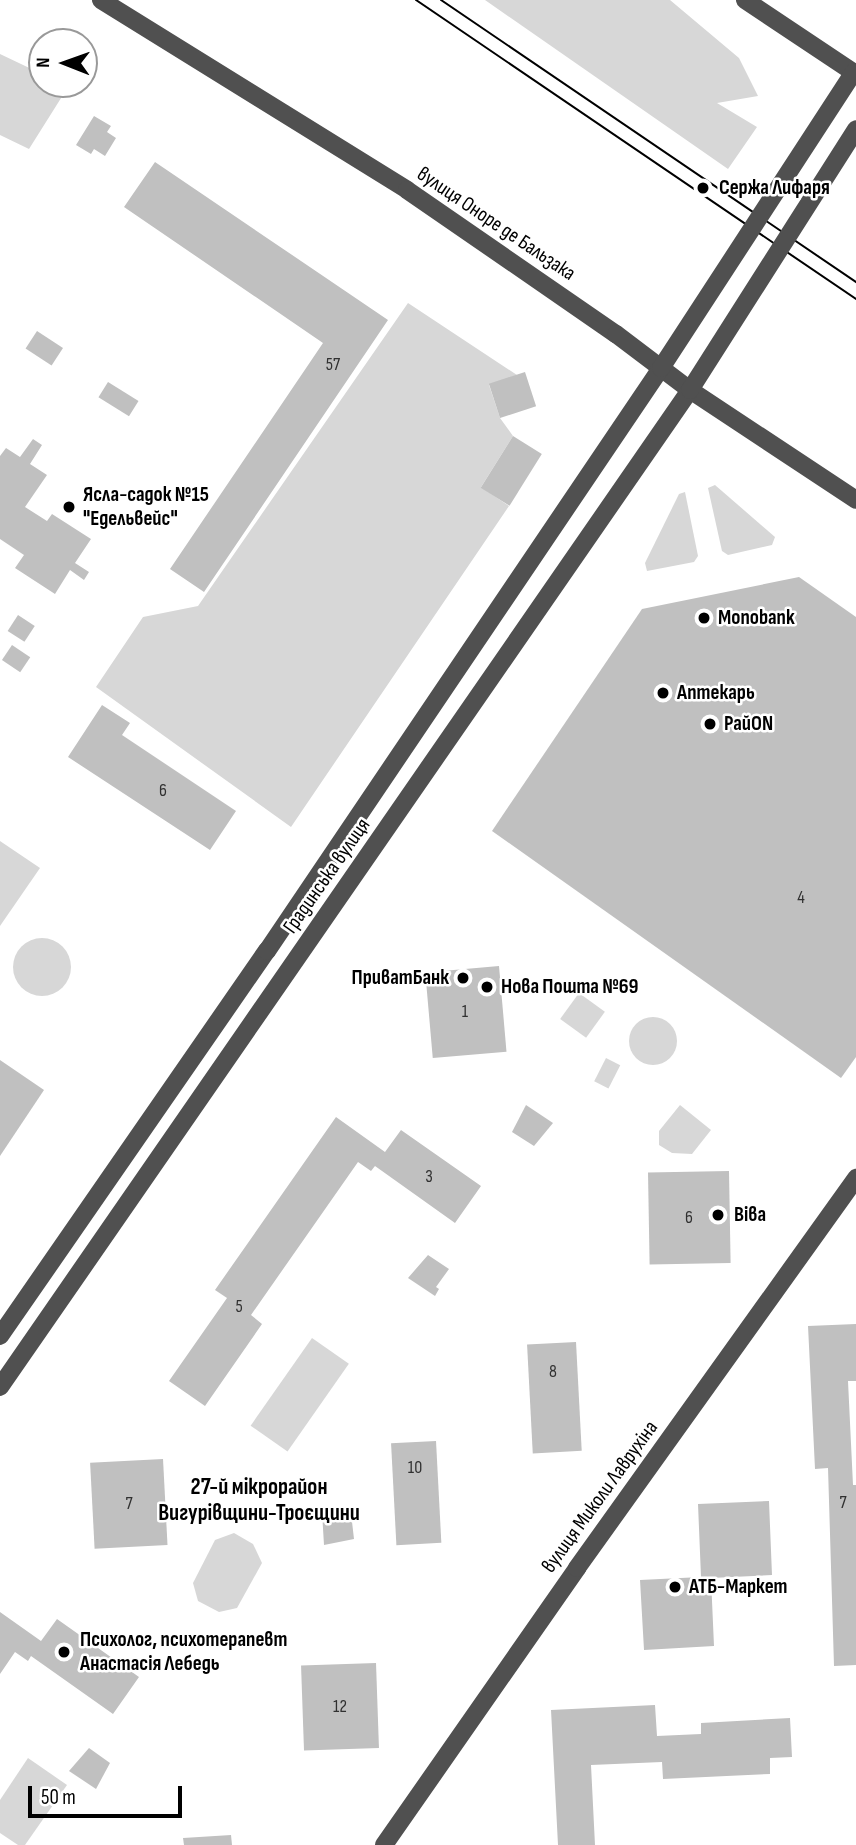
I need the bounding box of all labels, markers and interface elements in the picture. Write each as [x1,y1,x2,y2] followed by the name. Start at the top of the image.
[28,28,98,98] north arrow
[32,57,55,68] text: N
[412,162,580,286] street label: вулиця Оноре де Бальзака
[719,175,830,201] place label: Сержа Лифаря
[693,178,713,198] marker: Сержа Лифаря
[326,354,340,376] house number: 57
[83,482,209,532] place label: Ясла-садок №15 "Едельвейс"
[61,499,77,515] marker: Ясла-садок №15 "Едельвейс"
[718,605,795,631] place label: Monobank
[696,610,712,626] marker: Monobank
[677,680,755,706] place label: Аптекарь
[655,685,671,701] marker: Аптекарь
[724,711,773,737] place label: РайON
[702,716,718,732] marker: РайON
[159,780,167,802] house number: 6
[278,814,376,938] street label: Градинська вулиця
[797,887,805,909] house number: 4
[352,965,449,991] place label: ПриватБанк
[455,970,471,986] marker: ПриватБанк
[501,974,638,1000] place label: Нова Пошта №69
[479,979,495,995] marker: Нова Пошта №69
[462,1001,468,1023] house number: 1
[425,1166,433,1188] house number: 3
[734,1202,766,1228] place label: Віва
[708,1205,728,1225] marker: Віва
[685,1207,693,1229] house number: 6
[235,1296,243,1318] house number: 5
[549,1361,557,1383] house number: 8
[536,1416,664,1578] street label: вулиця Миколи Лаврухіна
[408,1457,422,1479] house number: 10
[158,1473,360,1527] district label: 27-й мікрорайон Вигурівщини-Троєщини
[839,1492,847,1514] house number: 7
[125,1493,133,1515] house number: 7
[689,1574,788,1600] place label: АТБ-Маркет
[667,1579,683,1595] marker: АТБ-Маркет
[80,1627,287,1677] place label: Психолог, психотерапевт Анастасія Лебедь
[54,1642,74,1662] marker: Психолог, психотерапевт Анастасія Лебедь
[333,1696,347,1718] house number: 12
[32,1772,186,1816] scale bar
[41,1785,76,1810] text: 50 m

